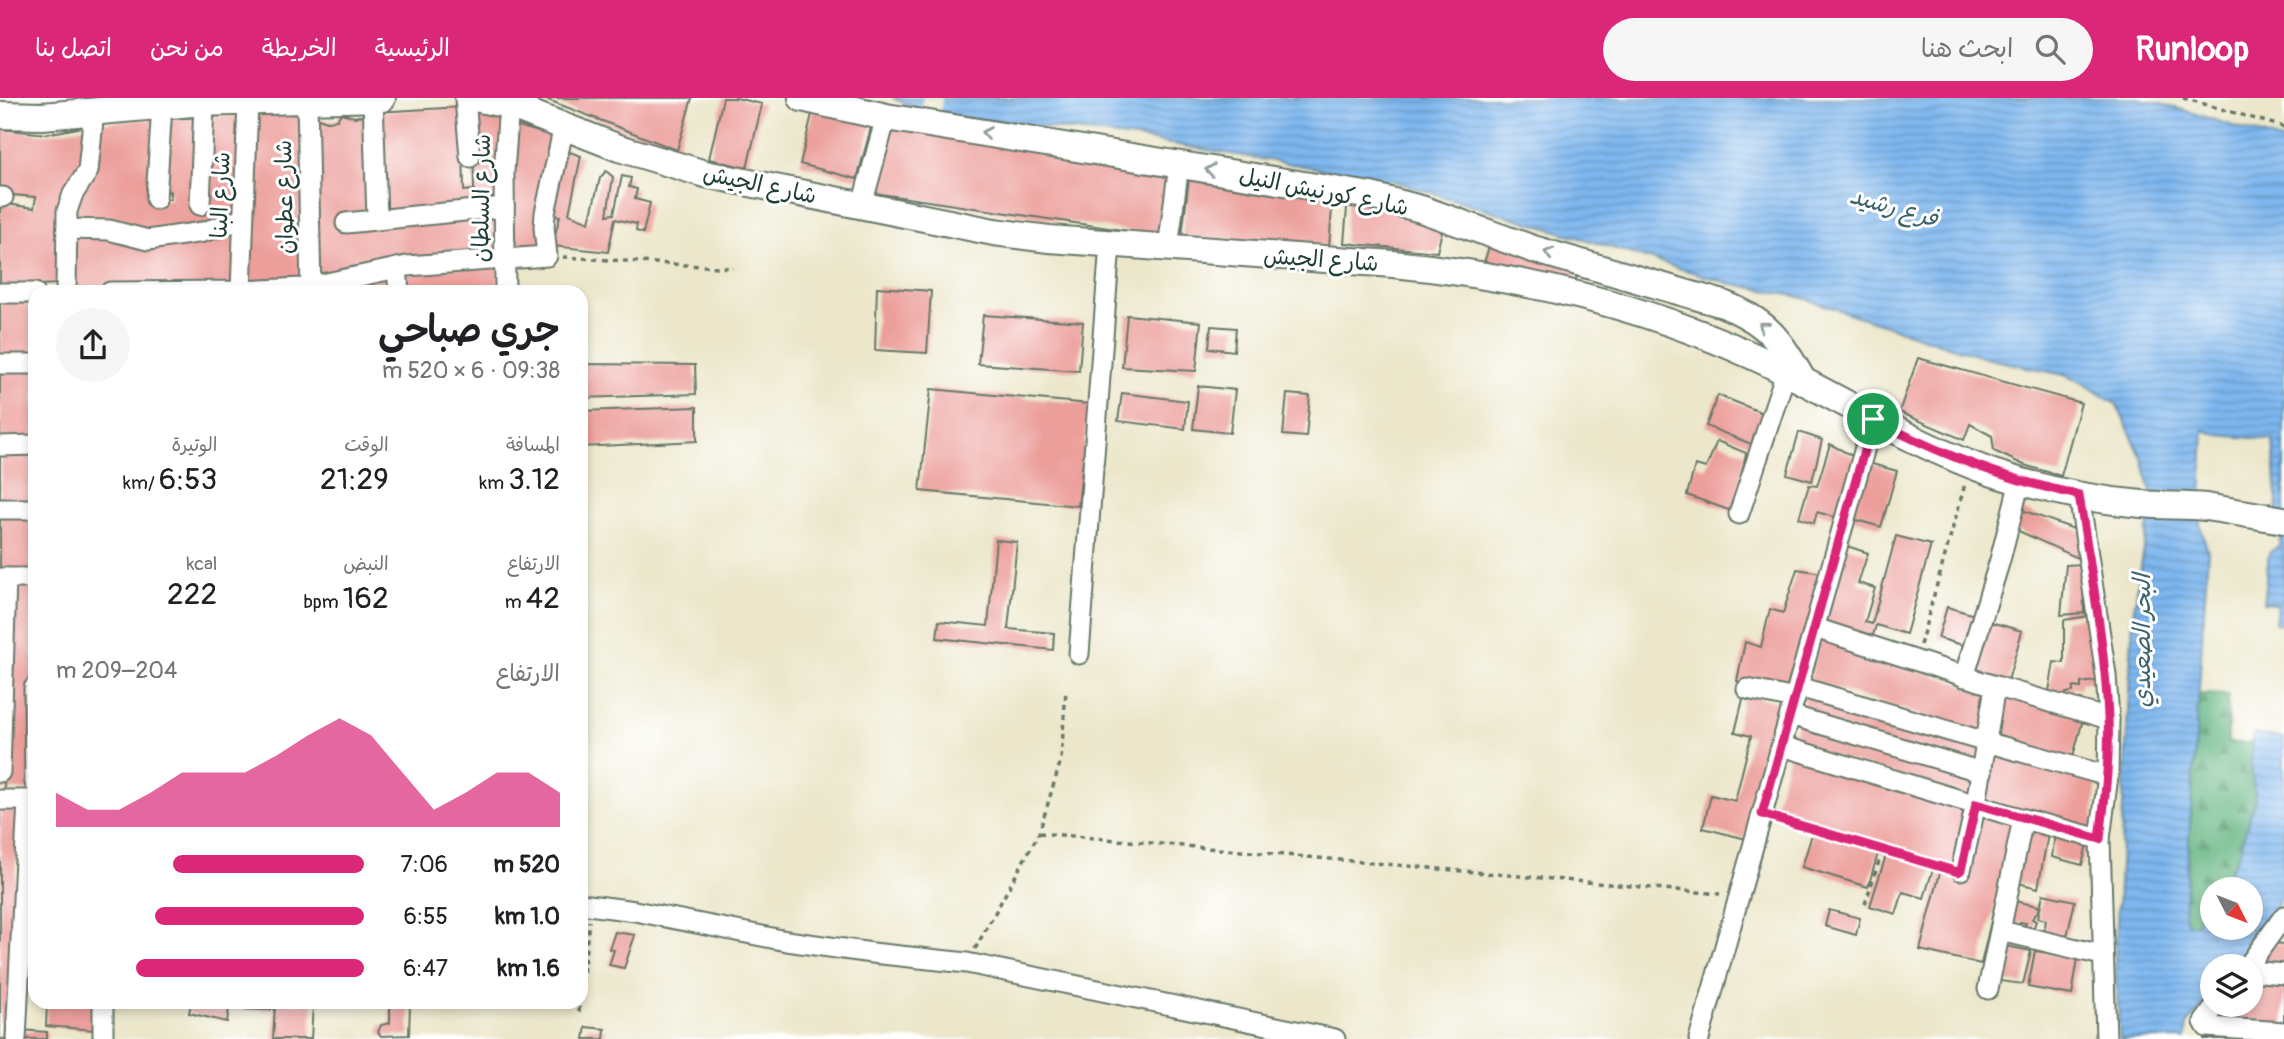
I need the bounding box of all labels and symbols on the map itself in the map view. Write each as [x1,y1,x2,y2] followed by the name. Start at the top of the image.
[980,126,992,141] one-way arrow
[466,133,498,263] street label: شارع السلطان
[269,140,301,254] street label: شارع عطوان
[204,151,238,239] street label: شارع البنا
[700,158,819,212] street label: شارع الجيش
[1236,161,1411,223] street label: شارع كورنيش النيل
[1204,163,1216,178] one-way arrow
[1846,181,1942,236] water label: فرع رشيد
[1262,241,1379,279] street label: شارع الجيش
[1543,247,1555,262] one-way arrow
[1758,322,1771,335] one-way arrow
[1843,389,1903,449] pin
[2128,571,2159,708] water label: البحر الصعيدي
[2200,877,2263,940] north arrow

